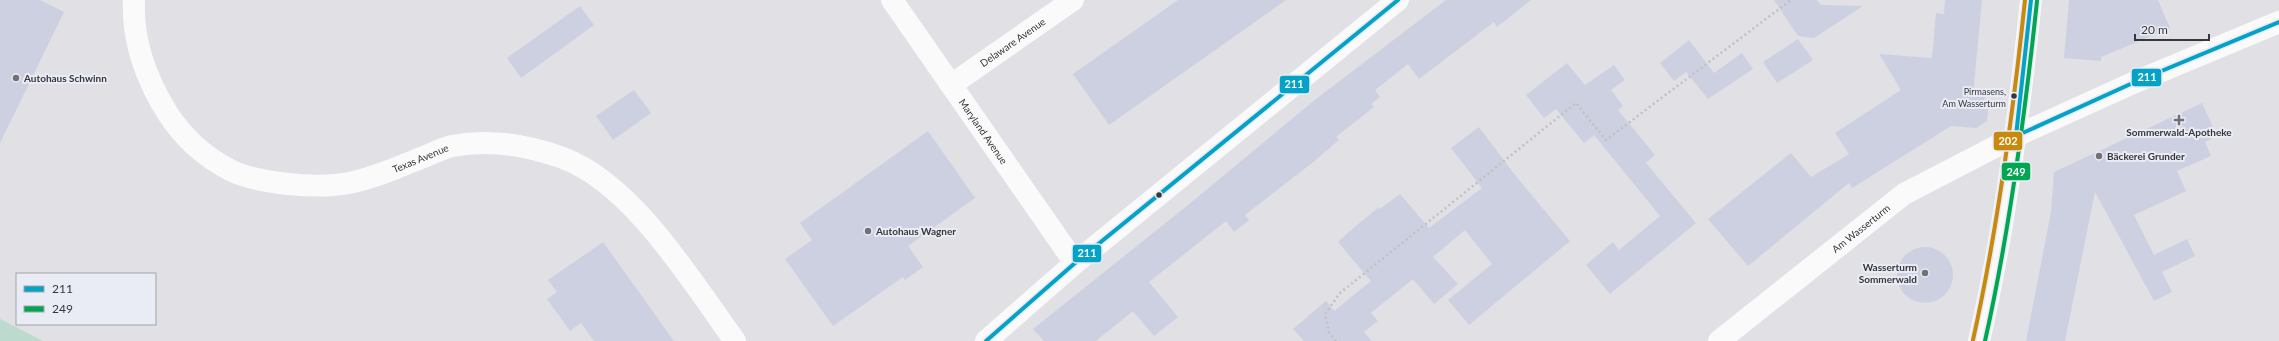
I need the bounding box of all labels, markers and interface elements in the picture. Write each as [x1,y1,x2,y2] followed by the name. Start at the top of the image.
[978,15,1048,69] street label: Delaware Avenue
[2135,16,2209,42] scale bar
[2141,22,2168,37] text: 20 m
[2131,68,2162,87] line badge: 211
[2137,70,2157,83] text: 211
[23,72,107,84] place label: Autohaus Schwinn
[11,73,21,83] marker: Autohaus Schwinn
[1279,75,1310,94] line badge: 211
[1284,77,1304,90] text: 211
[1942,86,2006,109] place label: Pirmasens, Am Wasserturm
[2009,91,2019,101] marker: Pirmasens, Am Wasserturm
[957,96,1010,166] street label: Maryland Avenue
[2174,115,2184,125] marker: Sommerwald-Apotheke
[2126,126,2232,138] place label: Sommerwald-Apotheke
[1993,131,2023,151] line badge: 202
[1998,134,2018,147] text: 202
[391,141,450,175] street label: Texas Avenue
[2107,150,2185,162] place label: Bäckerei Grunder
[2094,151,2104,161] marker: Bäckerei Grunder
[2001,162,2031,181] line badge: 249
[2006,165,2026,178] text: 249
[1154,190,1164,200] unlabelled marker
[1829,202,1892,255] street label: Am Wasserturm
[875,225,956,237] place label: Autohaus Wagner
[863,226,873,236] marker: Autohaus Wagner
[1072,244,1102,263] line badge: 211
[1077,246,1097,259] text: 211
[1859,261,1917,285] place label: Wasserturm Sommerwald
[1920,268,1930,278] marker: Wasserturm Sommerwald
[16,273,156,325] legend
[52,281,73,296] text: 211
[52,301,73,316] text: 249

